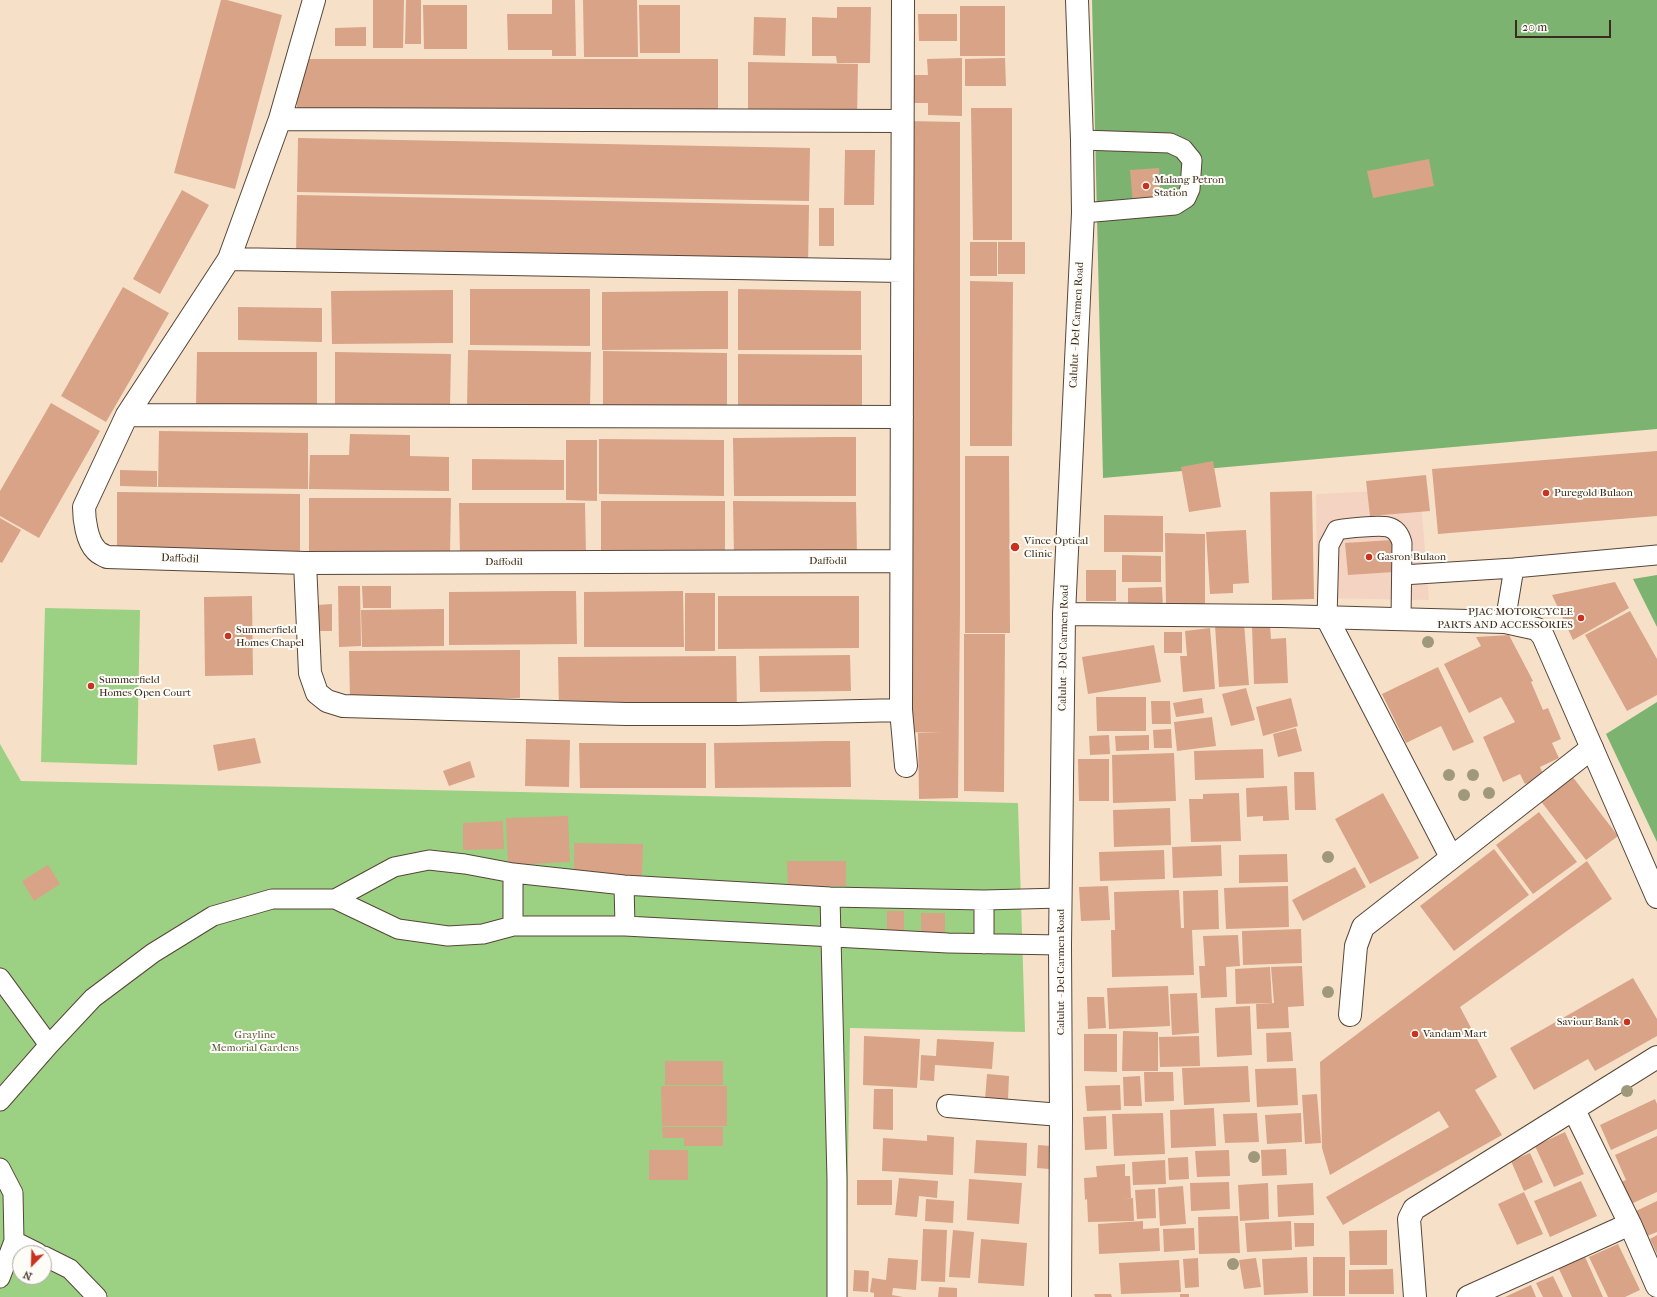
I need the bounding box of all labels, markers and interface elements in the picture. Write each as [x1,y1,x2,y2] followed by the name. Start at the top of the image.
[1517,12,1613,38] scale bar
[1522,20,1547,34] text: 20 m
[1154,173,1224,199] place label: Malang Petron Station
[1141,181,1151,191] marker: Malang Petron Station
[1067,262,1087,388] street label: Calulut - Del Carmen Road
[1554,486,1633,500] place label: Puregold Bulaon
[1541,488,1551,498] marker: Puregold Bulaon
[1024,534,1088,560] place label: Vince Optical Clinic
[1009,541,1021,553] marker: Vince Optical Clinic
[1377,550,1446,564] place label: Gasron Bulaon
[161,552,199,566] street label: Daffodil
[1364,552,1374,562] marker: Gasron Bulaon
[809,554,847,568] street label: Daffodil
[485,555,523,569] street label: Daffodil
[1056,585,1072,711] street label: Calulut - Del Carmen Road
[1437,605,1573,631] place label: PJAC MOTORCYCLE PARTS AND ACCESSORIES
[1576,613,1586,623] marker: PJAC MOTORCYCLE PARTS AND ACCESSORIES
[236,623,304,649] place label: Summerfield Homes Chapel
[223,631,233,641] marker: Summerfield Homes Chapel
[99,673,191,699] place label: Summerfield Homes Open Court
[86,681,96,691] marker: Summerfield Homes Open Court
[1054,909,1068,1035] street label: Calulut - Del Carmen Road
[1557,1015,1619,1029] place label: Saviour Bank
[1622,1017,1632,1027] marker: Saviour Bank
[1423,1027,1487,1041] place label: Vandam Mart
[211,1028,299,1054] park label: Grayline Memorial Gardens
[1410,1029,1420,1039] marker: Vandam Mart
[12,1245,52,1285] north arrow
[21,1268,34,1283] text: N

